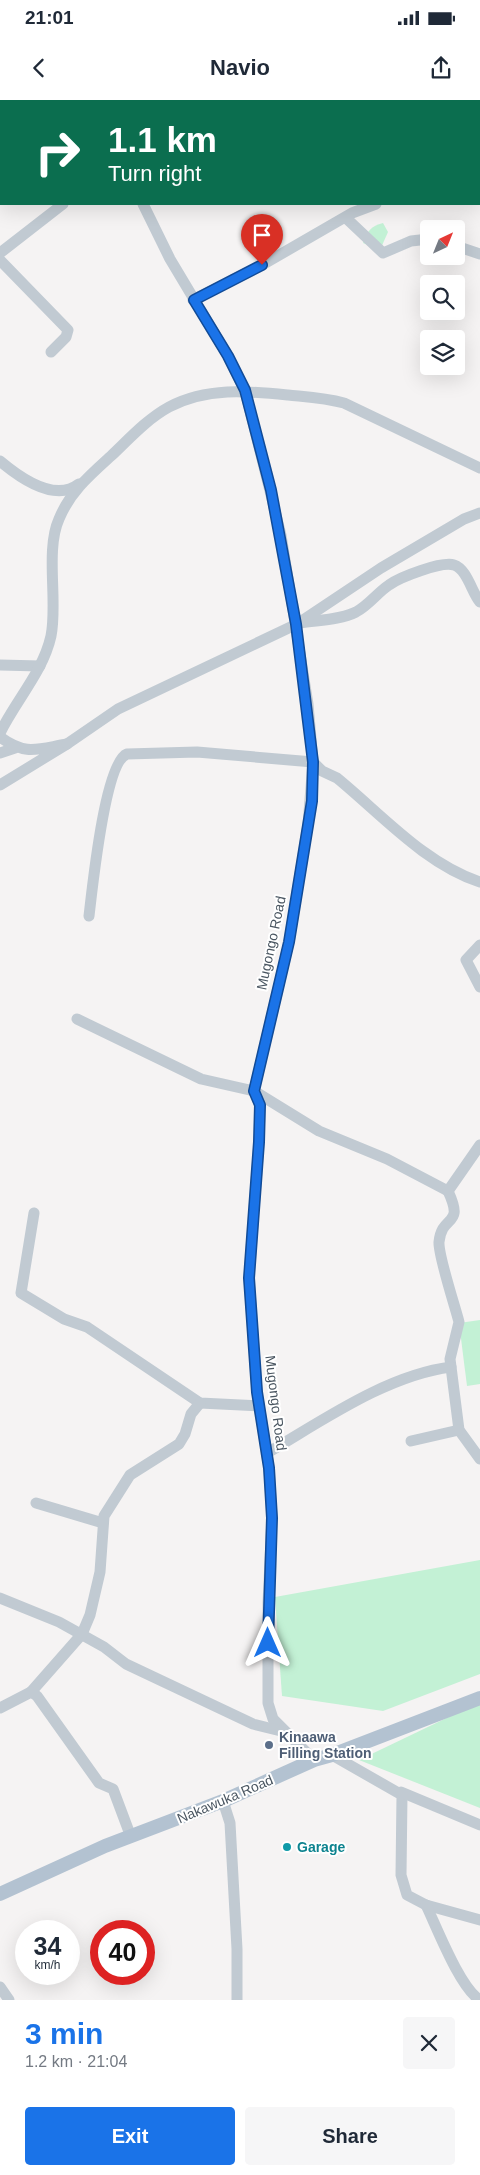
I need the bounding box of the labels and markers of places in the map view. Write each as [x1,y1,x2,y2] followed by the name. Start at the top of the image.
[241,214,283,265] pin
[279,1729,372,1761] place label: Kinaawa Filling Station
[263,1739,275,1751] marker: Kinaawa Filling Station
[297,1839,345,1855] place label: Garage
[281,1841,293,1853] marker: Garage

